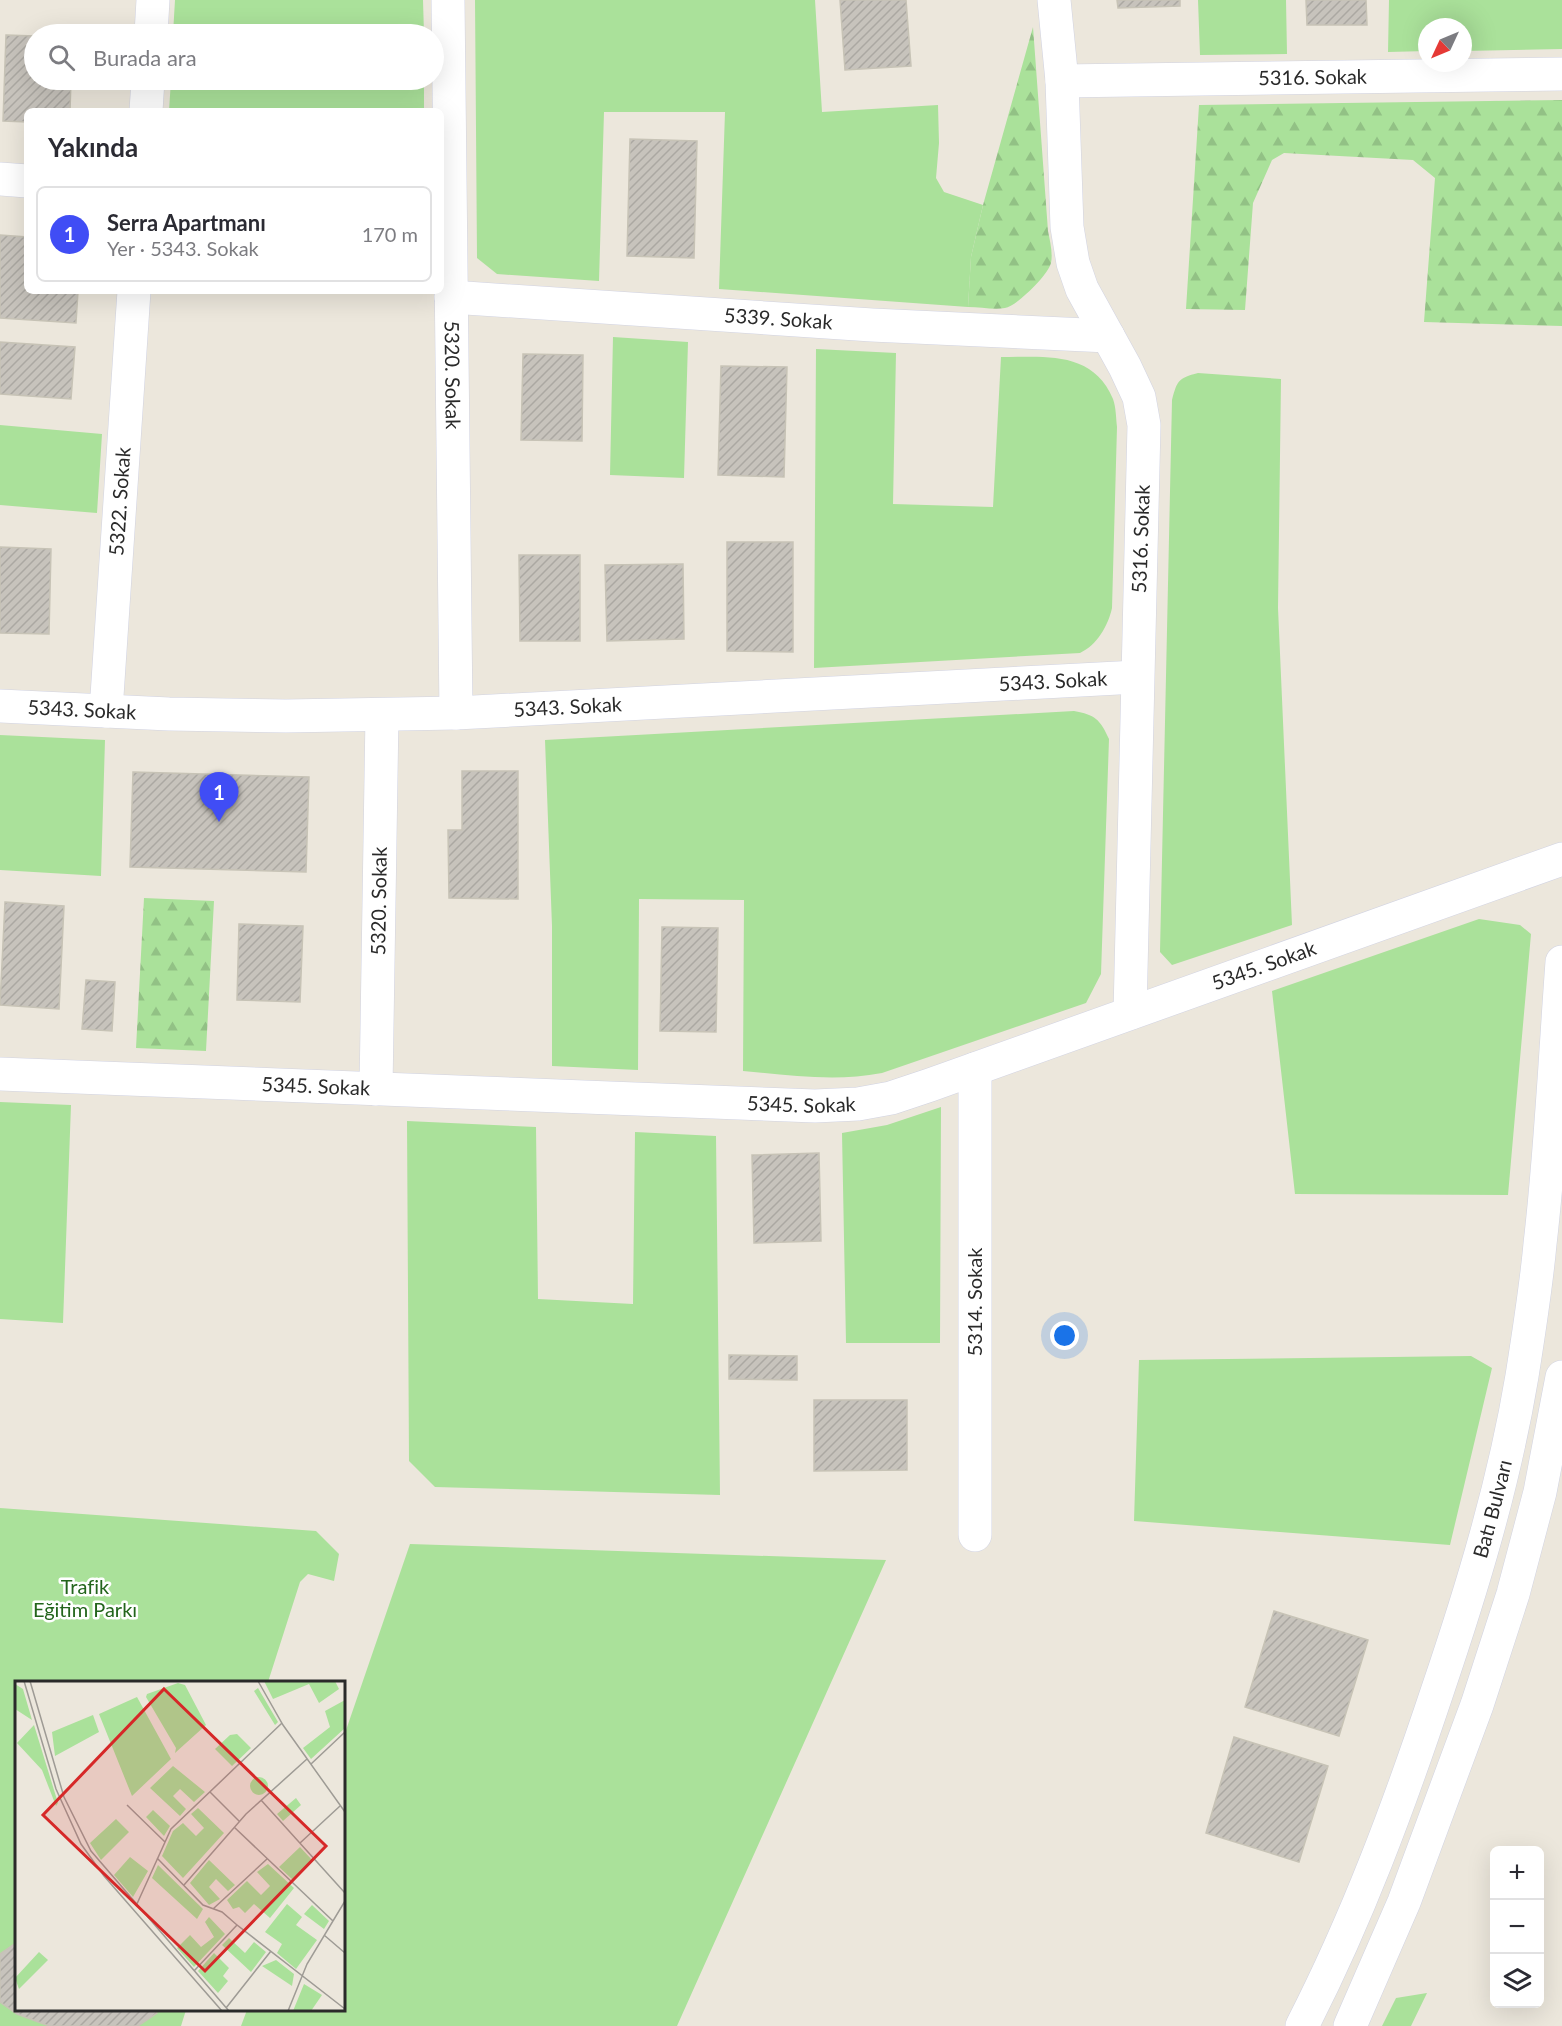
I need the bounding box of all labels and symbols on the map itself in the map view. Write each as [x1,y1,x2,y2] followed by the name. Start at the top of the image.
[1418,18,1472,72] north arrow
[1258,64,1368,89] street label: 5316. Sokak
[723,302,834,333] street label: 5339. Sokak
[441,320,466,430] street label: 5320. Sokak
[103,446,135,556] street label: 5322. Sokak
[1126,483,1154,594] street label: 5316. Sokak
[998,666,1109,695] street label: 5343. Sokak
[513,691,623,721] street label: 5343. Sokak
[27,694,138,723] street label: 5343. Sokak
[200,772,238,822] pin: 1
[365,846,391,956] street label: 5320. Sokak
[1208,935,1320,994] street label: 5345. Sokak
[261,1071,371,1100] street label: 5345. Sokak
[747,1090,857,1117] street label: 5345. Sokak
[962,1247,986,1356] street label: 5314. Sokak
[1050,1321,1079,1350] your location
[1467,1457,1516,1561] street label: Batı Bulvarı
[33,1574,137,1621] park label: Trafik Eğitim Parkı
[15,1681,345,2011] inset map

